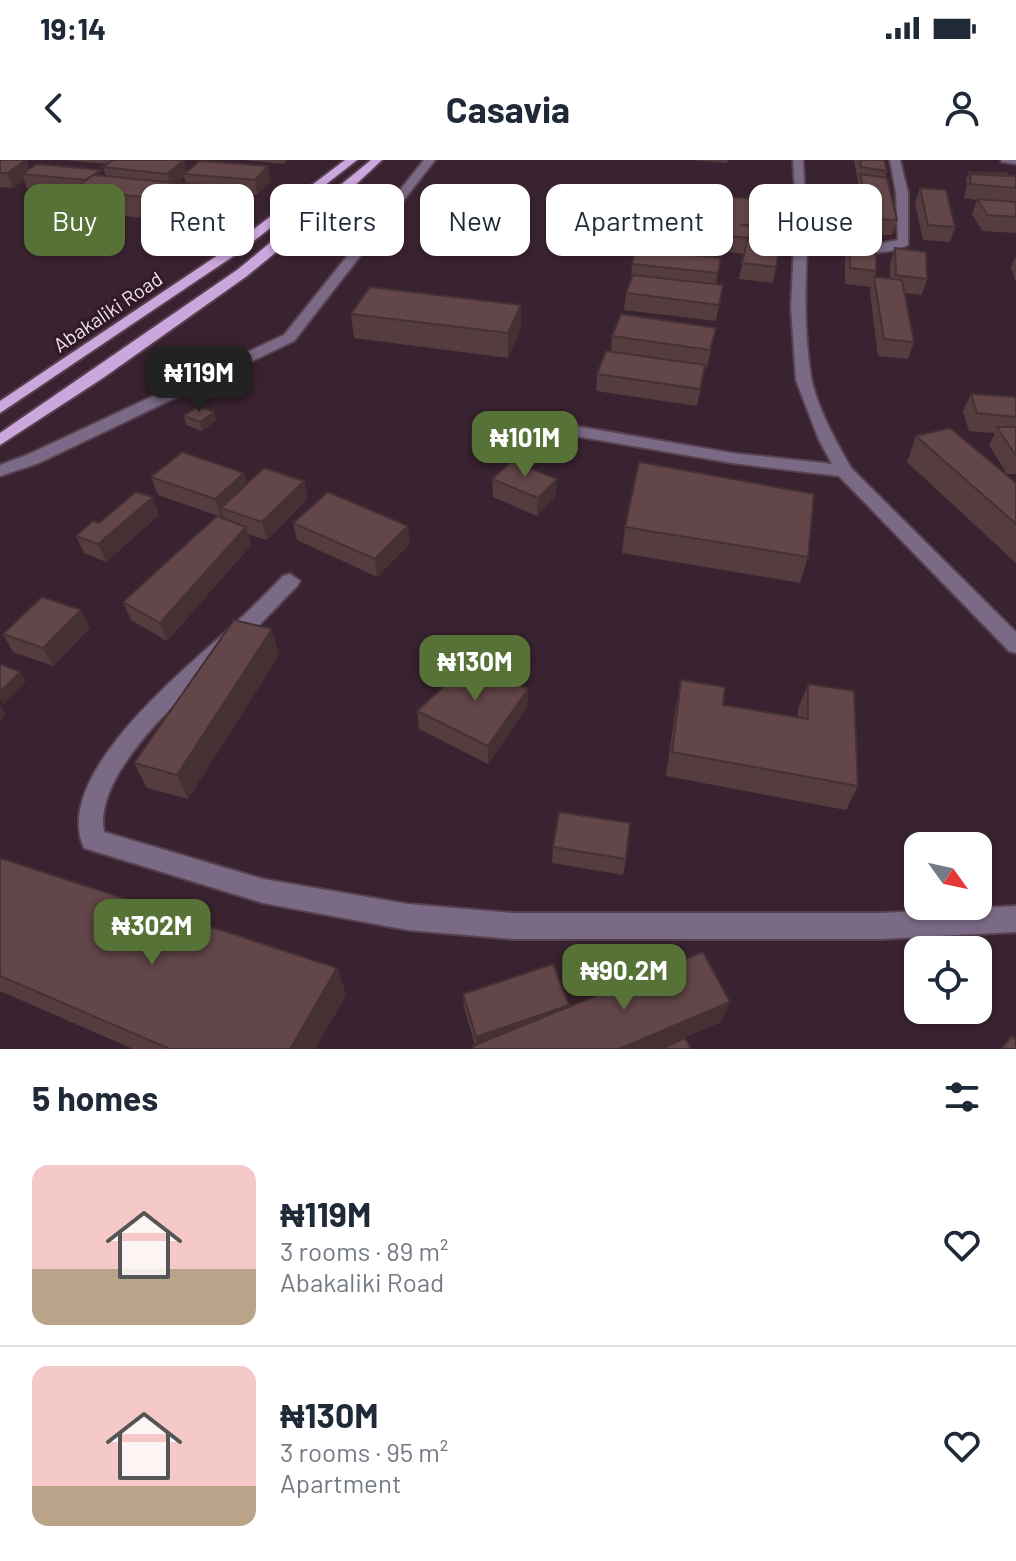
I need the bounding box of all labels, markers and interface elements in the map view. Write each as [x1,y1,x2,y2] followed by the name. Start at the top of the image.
[40,10,106,46] text: 19:14
[32,86,76,130] icon: back
[940,86,984,130] icon: person
[446,87,570,130] text: Casavia
[24,184,125,256] chip: Buy
[141,184,254,256] chip: Rent
[270,184,404,256] chip: Filters
[420,184,530,256] chip: New
[546,184,733,256] chip: Apartment
[749,184,882,256] chip: House
[48,266,167,356] street label: Abakaliki Road
[143,346,255,414] pin: ₦119M
[164,356,234,387] text: ₦119M
[469,411,581,479] pin: ₦101M
[490,421,560,452] text: ₦101M
[419,635,531,703] pin: ₦130M
[437,645,513,676] text: ₦130M
[904,832,992,920] north arrow
[904,832,992,1024] map controls
[96,899,208,967] pin: ₦302M
[112,909,192,940] text: ₦302M
[904,936,992,1024] button: locate
[559,944,689,1012] pin: ₦90.2M
[580,954,668,985] text: ₦90.2M
[940,1075,984,1119] icon: filters
[32,1077,158,1118] text: 5 homes
[280,1193,371,1234] text: ₦119M
[96,1197,192,1293] icon: home
[940,1223,984,1267] icon: heart
[280,1235,448,1266] text: 3 rooms · 89 m²
[280,1266,444,1297] text: Abakaliki Road
[280,1394,379,1435] text: ₦130M
[96,1398,192,1494] icon: home
[940,1424,984,1468] icon: heart
[280,1436,448,1467] text: 3 rooms · 95 m²
[280,1467,401,1498] text: Apartment

